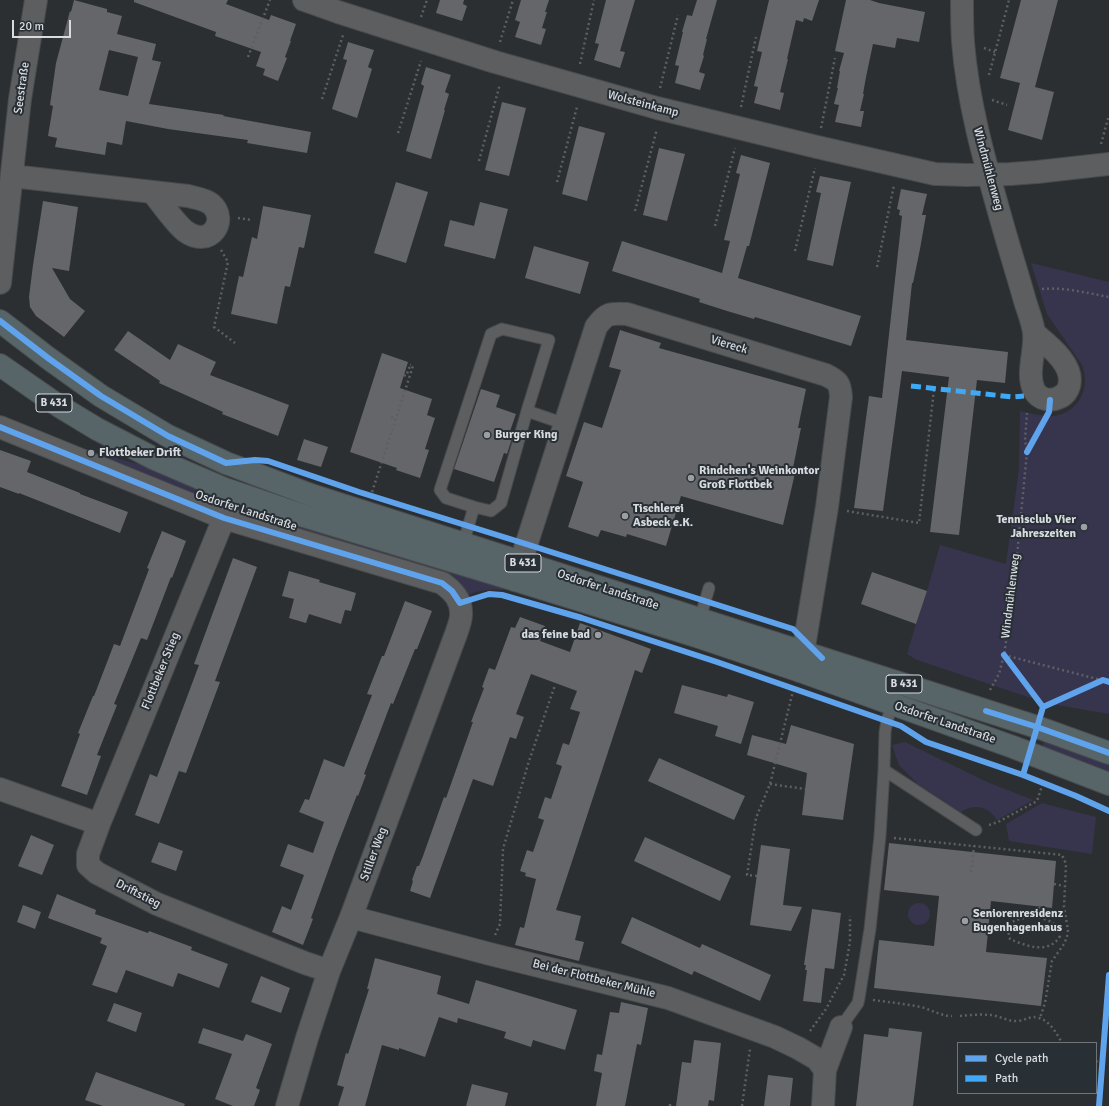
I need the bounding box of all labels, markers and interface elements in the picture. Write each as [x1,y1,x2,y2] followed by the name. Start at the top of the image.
[14,12,73,38] scale bar
[19,19,44,34] text: 20 m
[11,61,33,115] street label: Seestraße
[606,88,680,120] street label: Wolsteinkamp
[970,126,1006,212] street label: Windmühlenweg
[709,333,749,357] street label: Viereck
[36,394,72,412] road number: B 431
[495,428,557,442] place label: Burger King
[482,430,492,440] marker: Burger King
[99,446,181,460] place label: Flottbeker Drift
[86,448,96,458] marker: Flottbeker Drift
[699,464,819,492] place label: Rindchen's Weinkontor Groß Flottbek
[686,473,696,483] marker: Rindchen's Weinkontor Groß Flottbek
[193,488,299,534] street label: Osdorfer Landstraße
[633,502,693,530] place label: Tischlerei Asbeck e.K.
[620,511,630,521] marker: Tischlerei Asbeck e.K.
[996,513,1076,541] place label: Tennisclub Vier Jahreszeiten
[1079,522,1089,532] marker: Tennisclub Vier Jahreszeiten
[999,553,1023,639] street label: Windmühlenweg
[505,554,541,572] road number: B 431
[555,567,661,613] street label: Osdorfer Landstraße
[521,628,590,642] place label: das feine bad
[139,630,183,712] street label: Flottbeker Stieg
[593,630,603,640] marker: das feine bad
[886,675,922,693] road number: B 431
[893,699,997,747] street label: Osdorfer Landstraße
[358,825,390,883] street label: Stiller Weg
[113,877,163,911] street label: Driftstieg
[973,907,1063,935] place label: Seniorenresidenz Bugenhagenhaus
[960,916,970,926] marker: Seniorenresidenz Bugenhagenhaus
[531,957,657,1001] street label: Bei der Flottbeker Mühle
[957,1042,1097,1094] legend
[995,1051,1048,1066] text: Cycle path
[995,1071,1018,1086] text: Path

